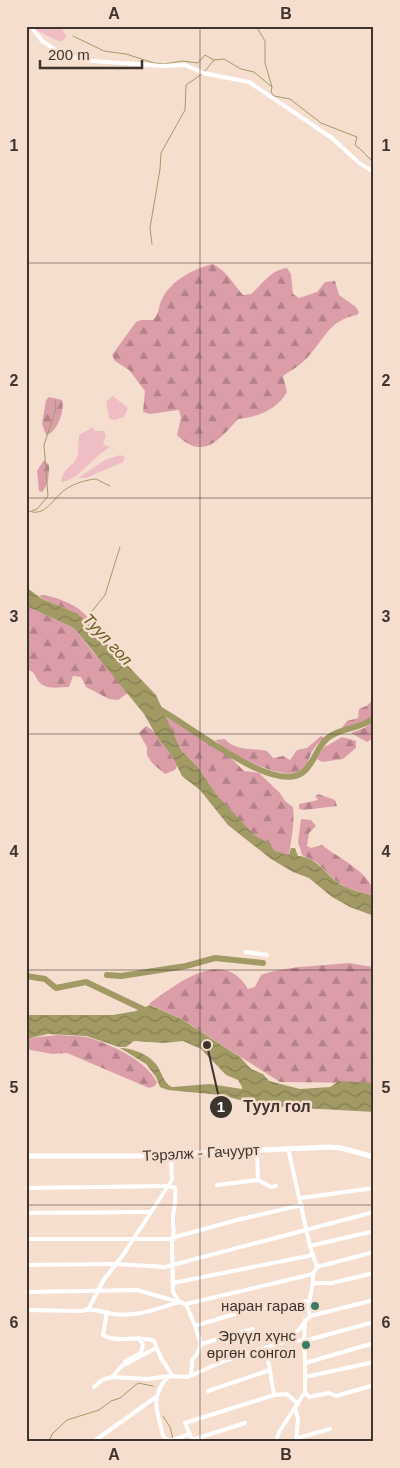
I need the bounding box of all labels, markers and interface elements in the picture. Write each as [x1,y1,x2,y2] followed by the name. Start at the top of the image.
[108,5,120,22] text: A
[280,5,292,22] text: B
[40,38,142,70] scale bar
[48,46,90,63] text: 200 m
[10,137,19,154] text: 1
[382,137,391,154] text: 1
[10,372,19,389] text: 2
[382,372,391,389] text: 2
[10,608,19,625] text: 3
[382,608,391,625] text: 3
[80,610,136,668] water label: Туул гол
[10,843,19,860] text: 4
[382,843,391,860] text: 4
[10,1079,19,1096] text: 5
[382,1079,391,1096] text: 5
[208,1091,321,1122] callout: Туул гол
[217,1098,225,1115] text: 1
[243,1098,311,1115] text: Туул гол
[142,1141,260,1164] street label: Тэрэлж - Гачуурт
[221,1297,305,1314] place label: наран гарав
[309,1300,321,1312] marker: наран гарав
[10,1314,19,1331] text: 6
[382,1314,391,1331] text: 6
[207,1327,296,1361] place label: Эрүүл хүнс өргөн сонгол
[300,1339,312,1351] marker: Эрүүл хүнс өргөн сонгол
[108,1446,120,1463] text: A
[280,1446,292,1463] text: B

